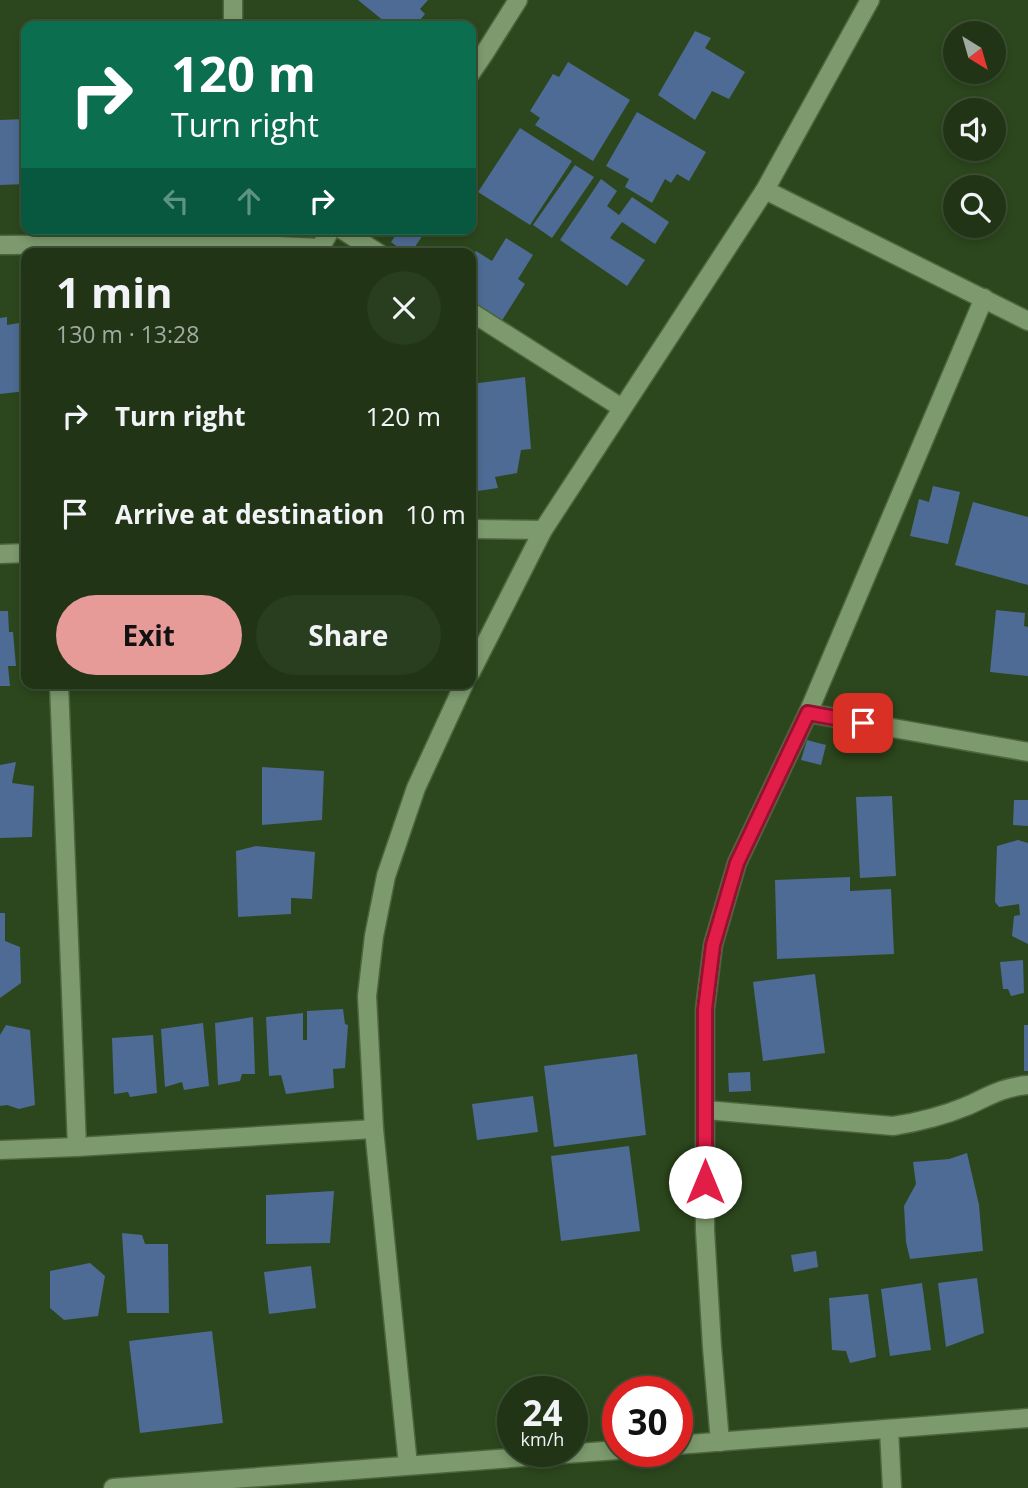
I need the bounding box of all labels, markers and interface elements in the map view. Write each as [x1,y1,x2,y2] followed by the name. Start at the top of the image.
[943,21,1006,84] north arrow
[943,21,1006,238] map controls
[171,40,316,106] text: 120 m
[56,49,147,140] icon: right
[943,98,1006,161] button: sound
[171,103,319,146] text: Turn right
[943,175,1006,238] button: search
[157,182,195,220] icon: left
[230,182,268,220] icon: ahead
[303,182,341,220] icon: right
[56,263,173,320] text: 1 min
[367,271,441,345] button: close
[56,318,199,350] text: 130 m · 13:28
[56,397,94,435] icon: right
[115,398,246,434] text: Turn right
[366,398,441,434] text: 120 m
[56,495,94,533] icon: arrive
[115,496,384,532] text: Arrive at destination
[405,496,466,532] text: 10 m
[56,595,242,675] button: Exit
[256,595,441,675] button: Share
[833,693,893,753] pin
[844,704,882,742] icon: arrive
[668,1145,742,1219] position arrow
[602,1376,693,1467] speed limit sign: 30
[522,1389,563,1436] text: 24
[521,1427,564,1451] text: km/h

